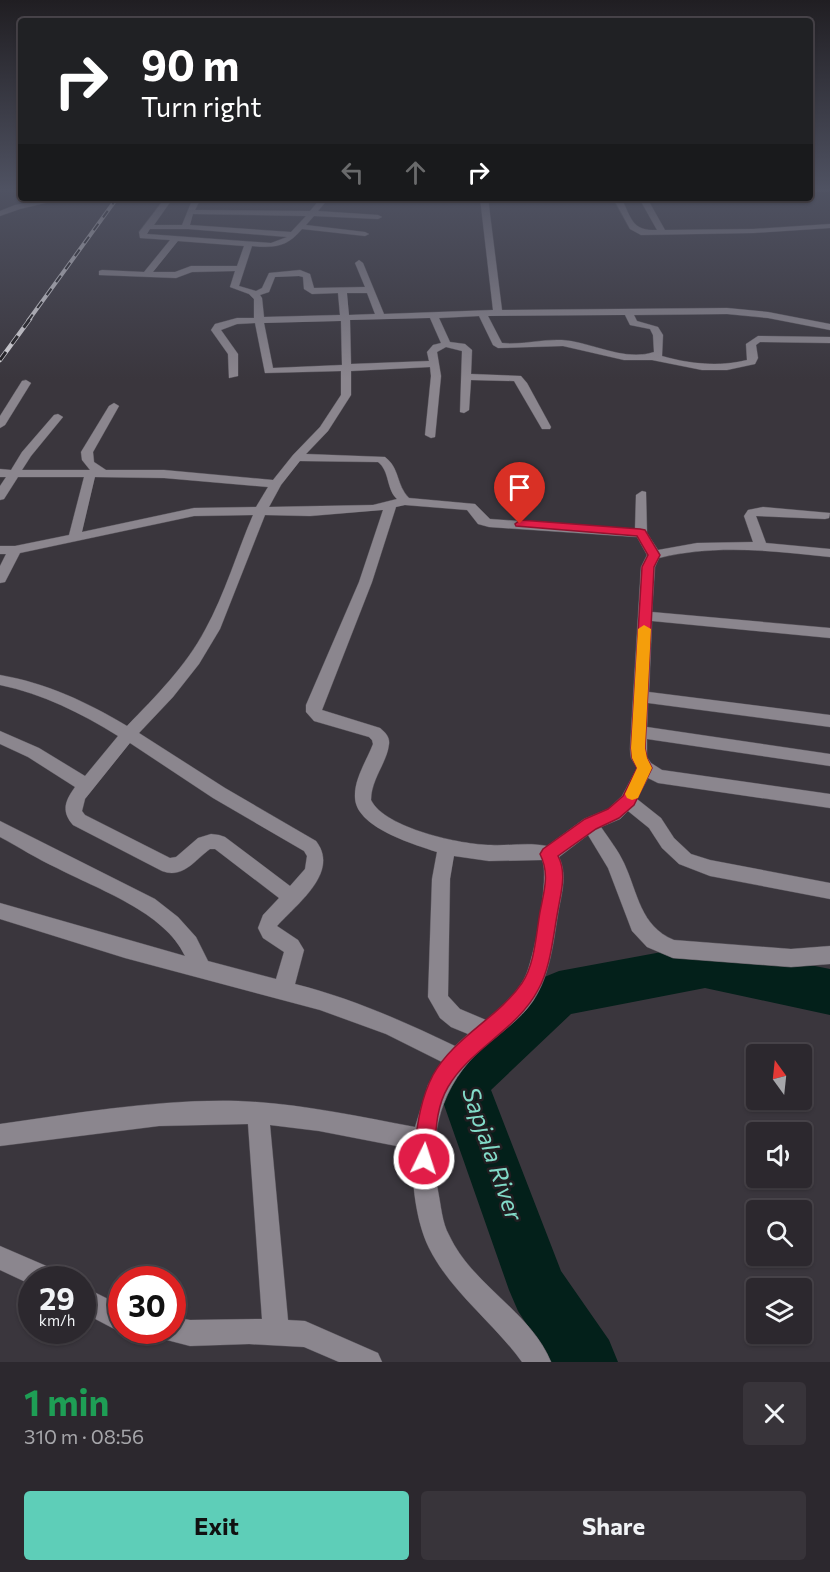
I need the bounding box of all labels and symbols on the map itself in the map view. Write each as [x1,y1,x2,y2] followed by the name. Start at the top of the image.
[494,462,545,524] pin
[746,1044,812,1110] north arrow
[457,1083,530,1225] water label: Sapjala River
[392,1127,456,1191] position arrow
[108,1266,186,1344] speed limit sign: 30

